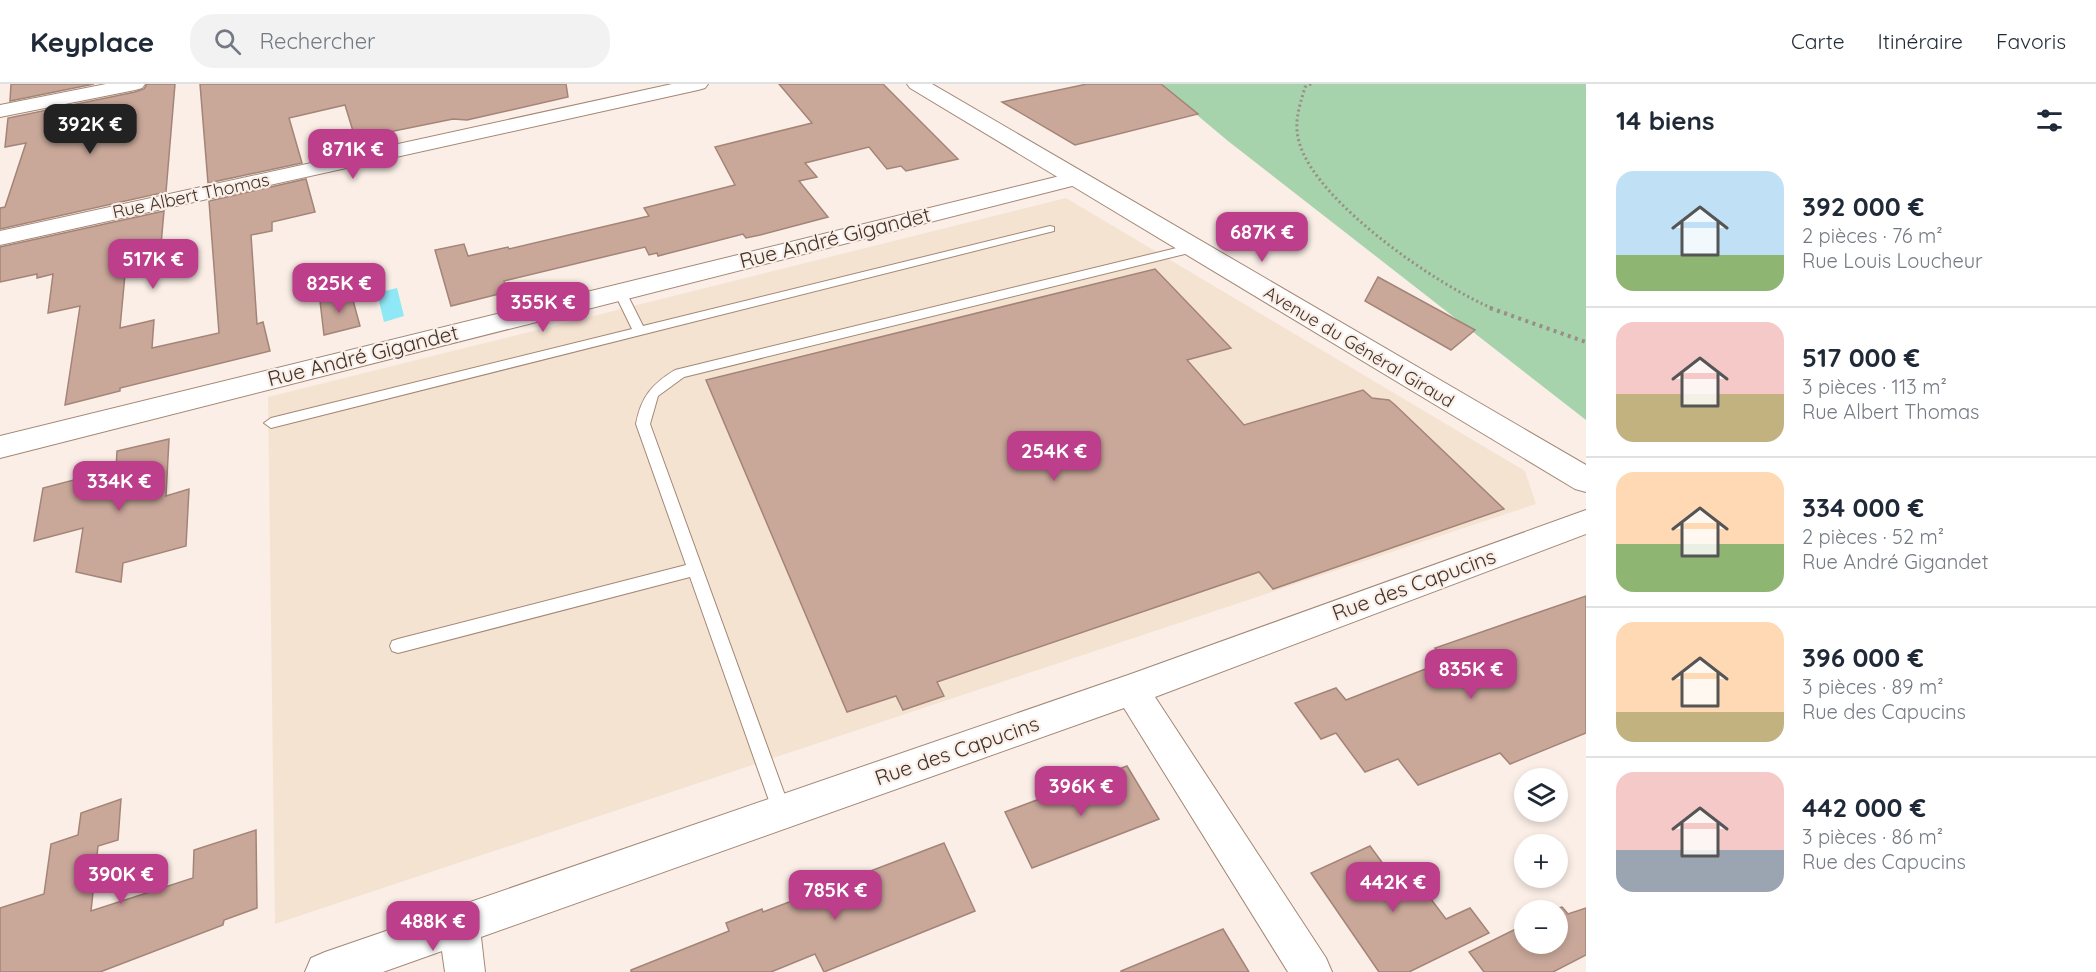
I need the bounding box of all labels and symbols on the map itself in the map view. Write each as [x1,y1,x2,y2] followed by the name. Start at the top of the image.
[41,104,139,155] pin: 392K €
[304,129,402,180] pin: 871K €
[110,168,271,223] street label: Rue Albert Thomas
[737,201,933,273] street label: Rue André Gigandet
[1213,212,1311,263] pin: 687K €
[104,239,202,290] pin: 517K €
[290,263,388,314] pin: 825K €
[1260,281,1458,412] street label: Avenue du Général Giraud
[494,282,592,333] pin: 355K €
[265,319,461,391] street label: Rue André Gigandet
[1005,431,1103,482] pin: 254K €
[70,461,168,512] pin: 334K €
[1328,542,1499,626] street label: Rue des Capucins
[1422,649,1520,700] pin: 835K €
[871,710,1042,790] street label: Rue des Capucins
[1032,766,1130,817] pin: 396K €
[72,854,170,905] pin: 390K €
[1344,862,1442,913] pin: 442K €
[786,870,884,921] pin: 785K €
[384,901,482,952] pin: 488K €

